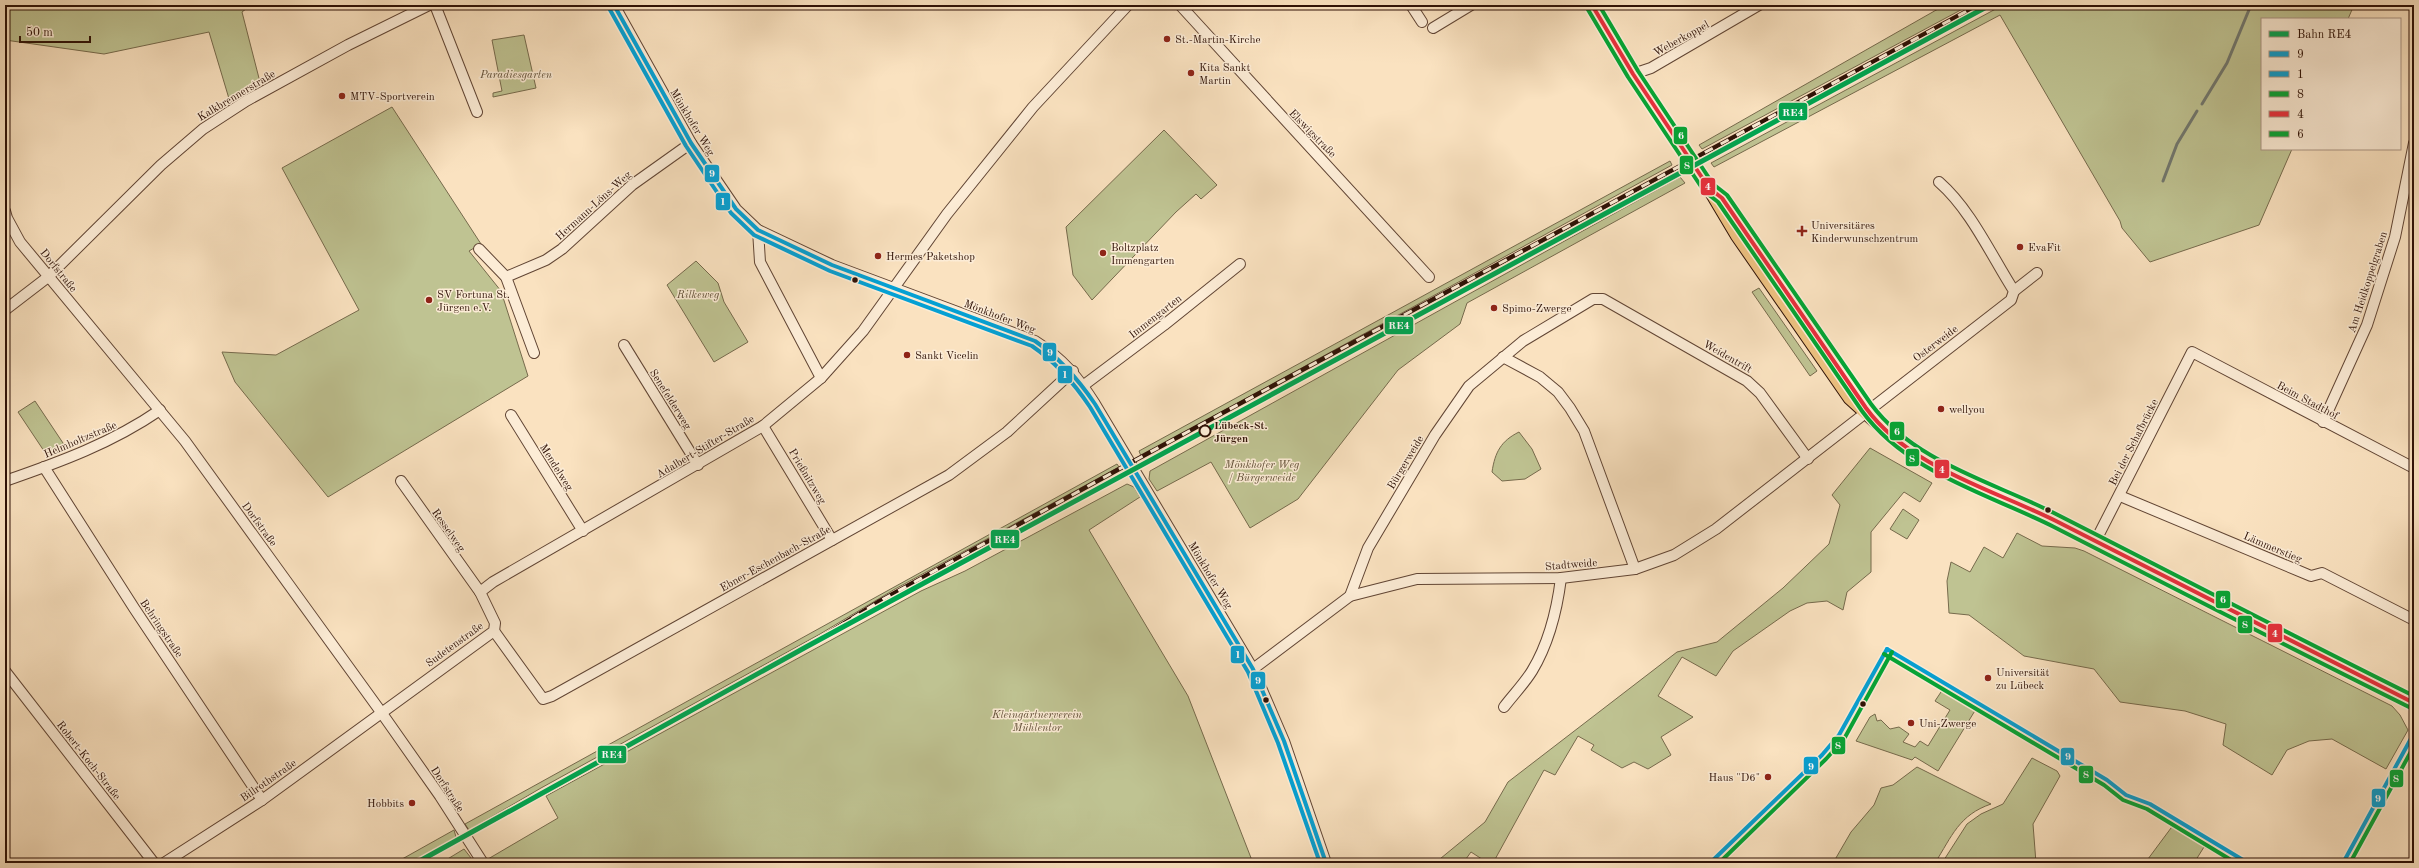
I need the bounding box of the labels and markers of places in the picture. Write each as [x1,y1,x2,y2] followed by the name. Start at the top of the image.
[1162,34,1172,44] marker: St.-Martin-Kirche
[1175,35,1260,46] place label: St.-Martin-Kirche
[1199,63,1251,87] place label: Kita Sankt Martin
[1186,68,1196,78] marker: Kita Sankt Martin
[337,91,347,101] marker: MTV-Sportverein
[350,92,435,103] place label: MTV-Sportverein
[1811,221,1919,245] place label: Universitäres Kinderwunschzentrum
[1796,225,1808,237] marker: Universitäres Kinderwunschzentrum
[2015,242,2025,252] marker: EvaFit
[1111,243,1175,267] place label: Boltzplatz Immengarten
[2028,243,2061,254] place label: EvaFit
[1098,248,1108,258] marker: Boltzplatz Immengarten
[873,251,883,261] marker: Hermes Paketshop
[886,252,975,263] place label: Hermes Paketshop
[850,275,860,285] unlabelled marker
[437,290,510,314] place label: SV Fortuna St. Jürgen e.V.
[424,295,434,305] marker: SV Fortuna St. Jürgen e.V.
[1489,303,1499,313] marker: Spimo-Zwerge
[1502,304,1572,315] place label: Spimo-Zwerge
[902,350,912,360] marker: Sankt Vicelin
[915,351,979,362] place label: Sankt Vicelin
[1936,404,1946,414] marker: wellyou
[1949,405,1985,416] place label: wellyou
[1214,421,1268,445] place label: Lübeck-St. Jürgen
[1198,424,1212,438] marker: Lübeck-St. Jürgen
[2043,505,2053,515] unlabelled marker
[1996,668,2049,692] place label: Universität zu Lübeck
[1983,673,1993,683] marker: Universität zu Lübeck
[1261,695,1271,705] unlabelled marker
[1858,699,1868,709] unlabelled marker
[1906,718,1916,728] marker: Uni-Zwerge
[1919,719,1976,730] place label: Uni-Zwerge
[1763,772,1773,782] marker: Haus "D6"
[1709,773,1760,784] place label: Haus "D6"
[407,798,417,808] marker: Hobbits
[367,799,404,810] place label: Hobbits

